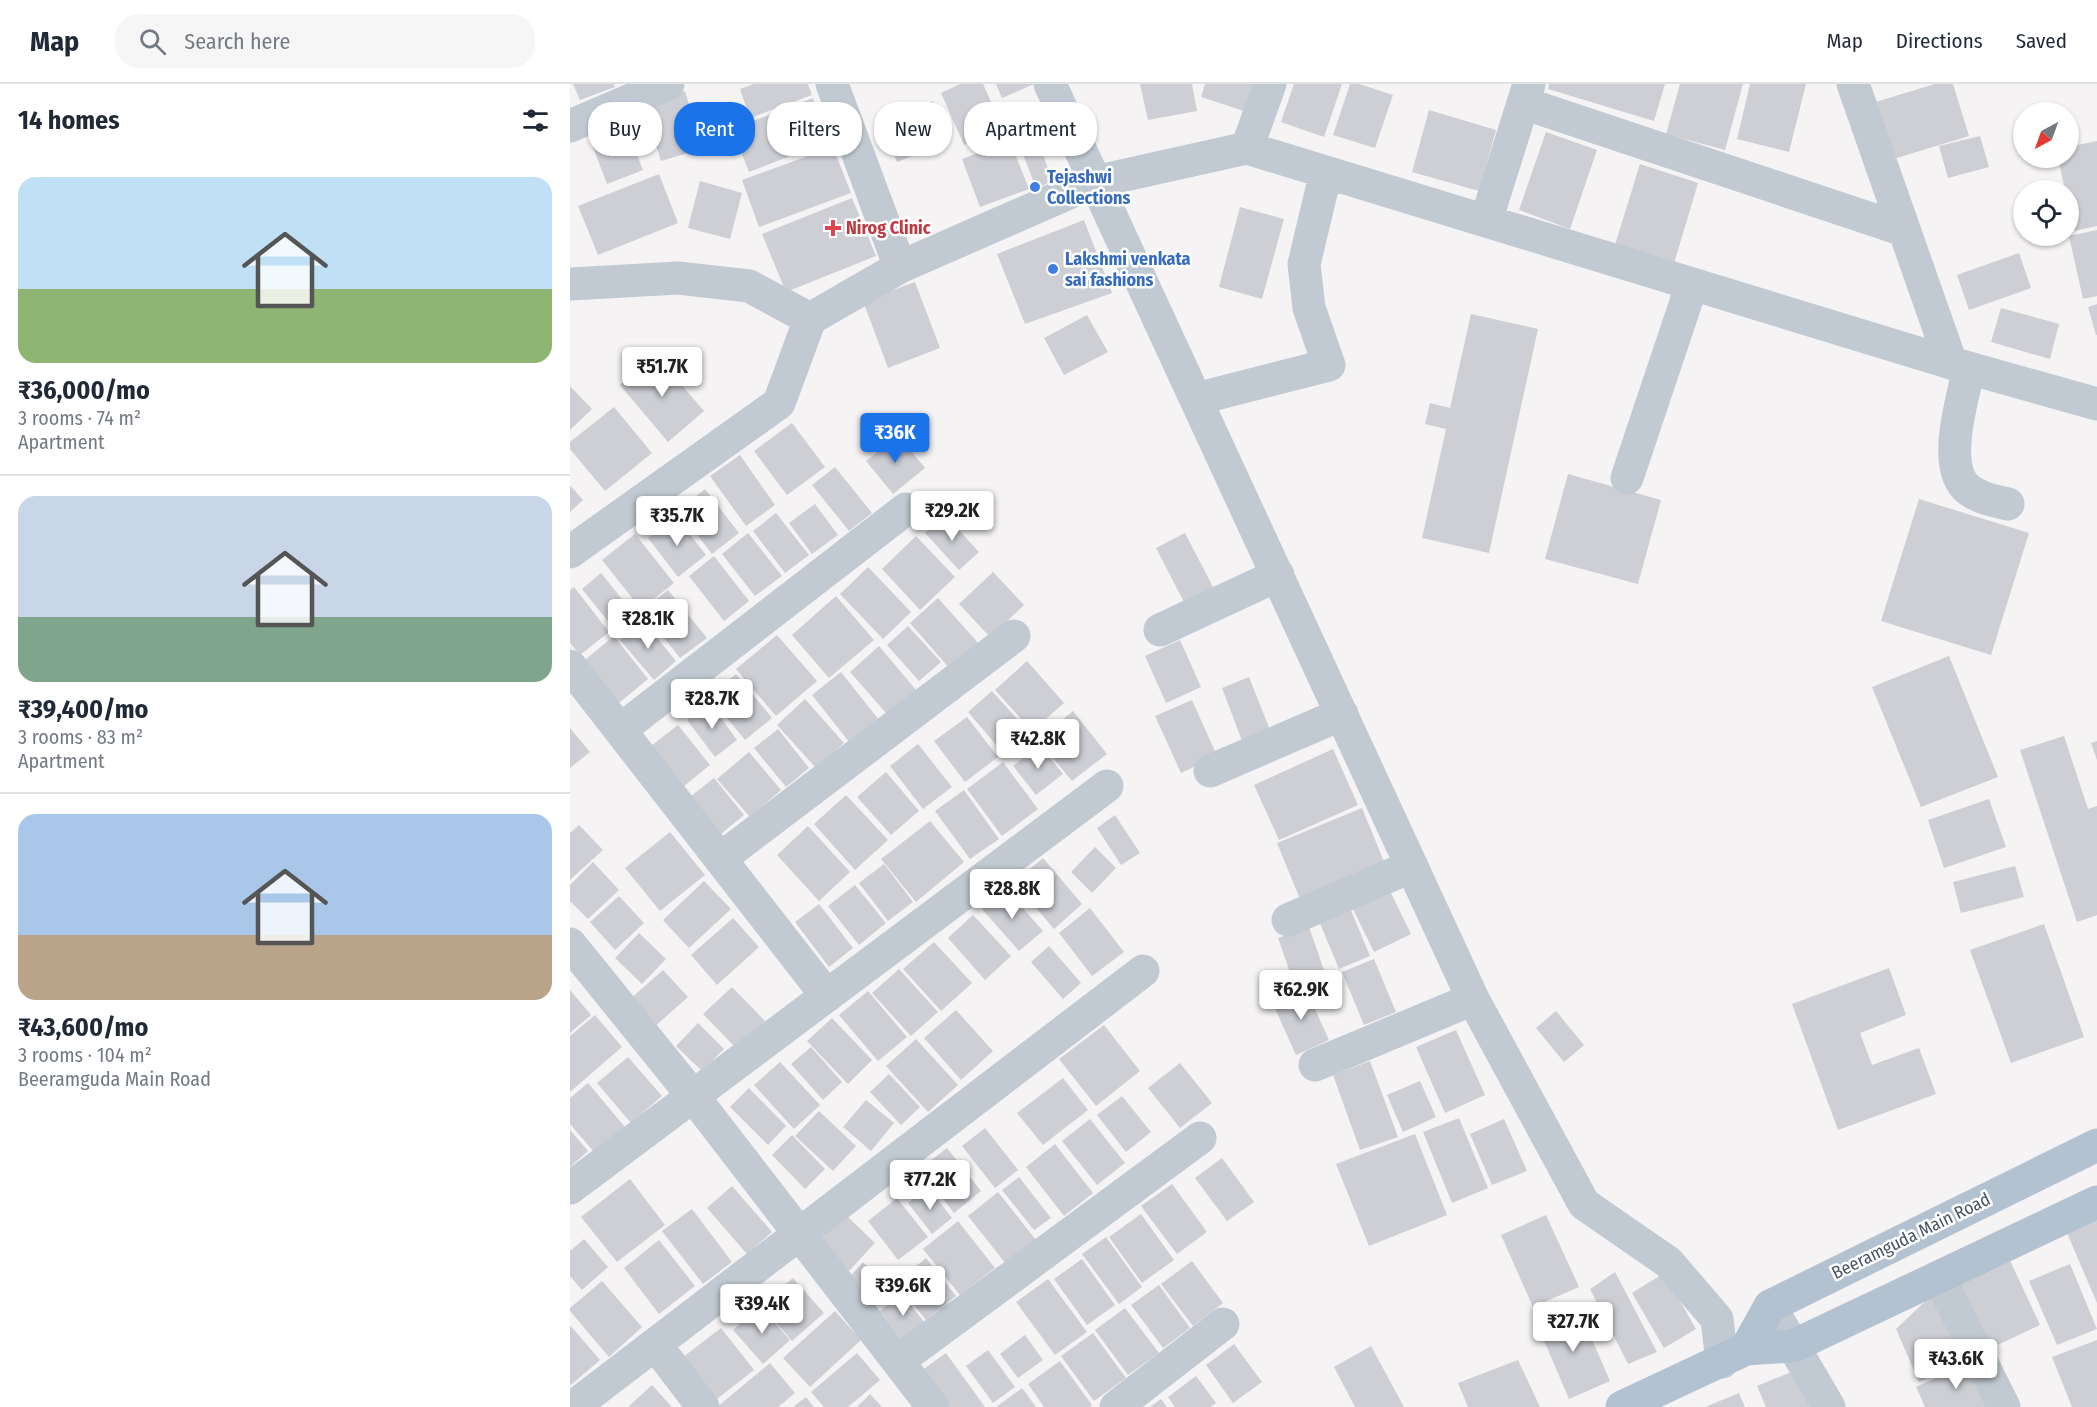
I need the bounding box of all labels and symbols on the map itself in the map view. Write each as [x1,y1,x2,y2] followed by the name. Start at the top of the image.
[2013,102,2079,168] north arrow
[1047,166,1130,209] place label: Tejashwi Collections
[1028,180,1042,194] marker: Tejashwi Collections
[846,217,931,239] place label: Nirog Clinic
[824,219,842,237] marker: Nirog Clinic
[1065,248,1191,291] place label: Lakshmi venkata sai fashions
[1046,262,1060,276] marker: Lakshmi venkata sai fashions
[613,347,711,398] pin: ₹51.7K
[859,413,931,464] pin: ₹36K
[903,491,1001,542] pin: ₹29.2K
[628,496,726,547] pin: ₹35.7K
[599,599,697,650] pin: ₹28.1K
[663,679,761,730] pin: ₹28.7K
[989,719,1087,770] pin: ₹42.8K
[963,869,1061,920] pin: ₹28.8K
[1252,970,1350,1021] pin: ₹62.9K
[881,1160,979,1211] pin: ₹77.2K
[1828,1188,1994,1284] street label: Beeramguda Main Road
[854,1266,952,1317] pin: ₹39.6K
[713,1284,811,1335] pin: ₹39.4K
[1524,1302,1622,1353] pin: ₹27.7K
[1907,1339,2005,1390] pin: ₹43.6K

